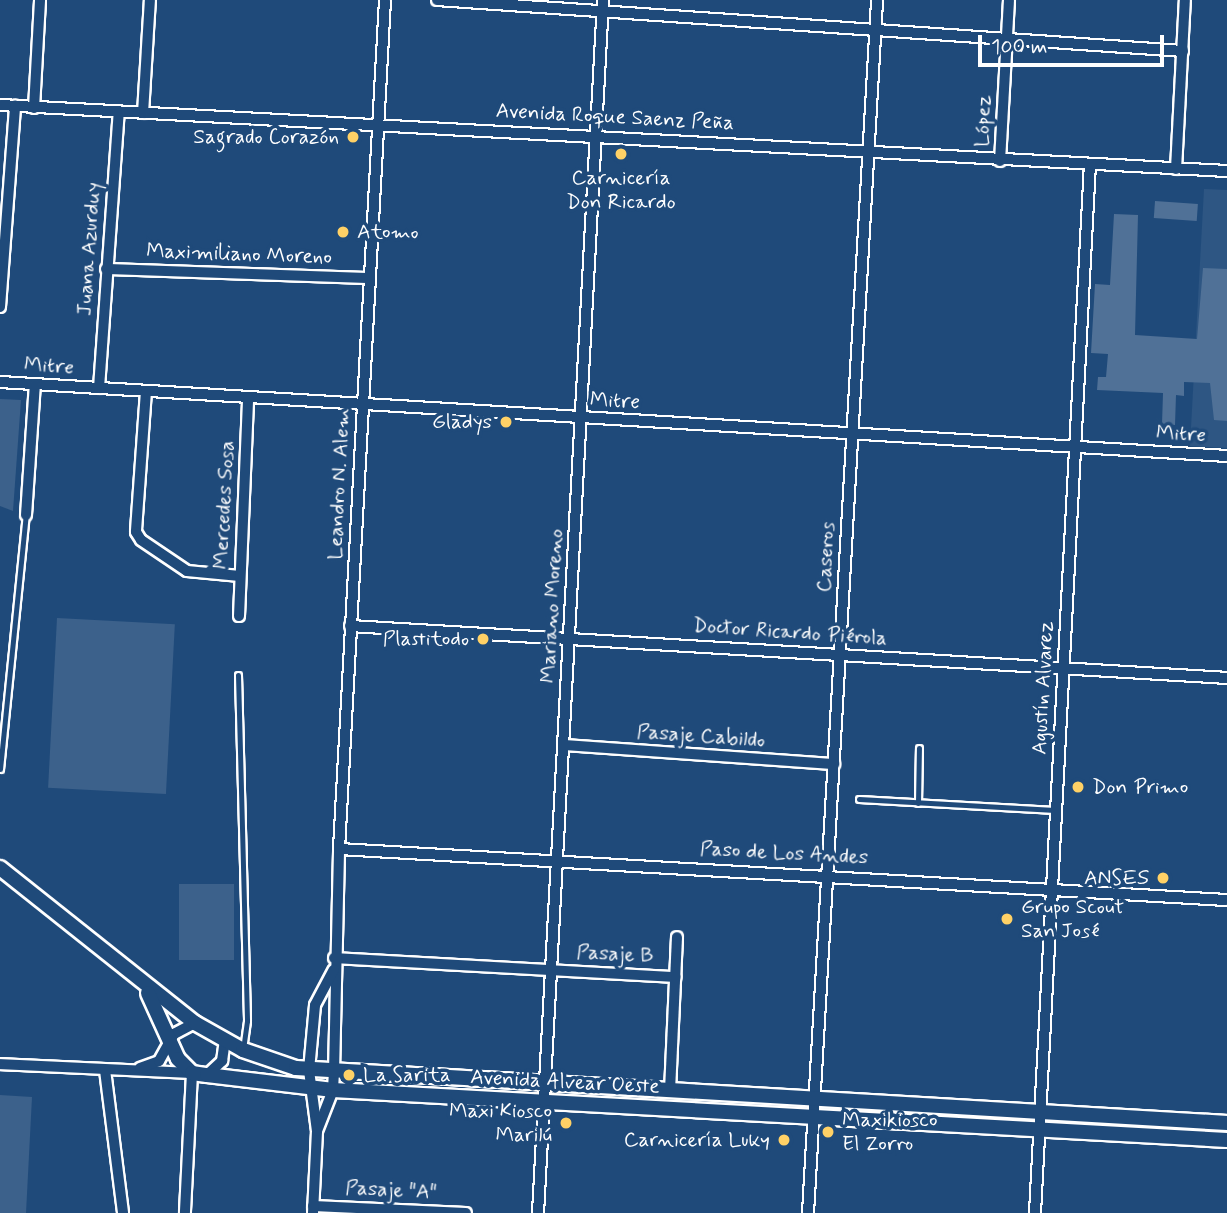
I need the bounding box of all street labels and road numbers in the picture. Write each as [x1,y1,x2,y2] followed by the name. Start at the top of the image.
[969,94,997,148] street label: López
[497,98,733,136] street label: Avenida Roque Saenz Peña
[72,181,106,317] street label: Juana Azurduy
[144,238,334,270] street label: Maximiliano Moreno
[23,352,75,380] street label: Mitre
[589,387,641,415] street label: Mitre
[322,408,356,560] street label: Leandro N. Alem
[1155,420,1207,448] street label: Mitre
[208,439,240,571] street label: Mercedes Sosa
[812,521,840,593] street label: Caseros
[535,528,569,684] street label: Mariano Moreno
[694,613,886,651] street label: Doctor Ricardo Piérola
[1027,620,1059,756] street label: Agustín Alvarez
[636,719,766,753] street label: Pasaje Cabildo
[703,836,865,870] street label: Paso de Los Andes
[576,939,654,969] street label: Pasaje B
[469,1064,661,1100] street label: Avenida Alvear Oeste
[345,1175,437,1205] street label: Pasaje "A"

